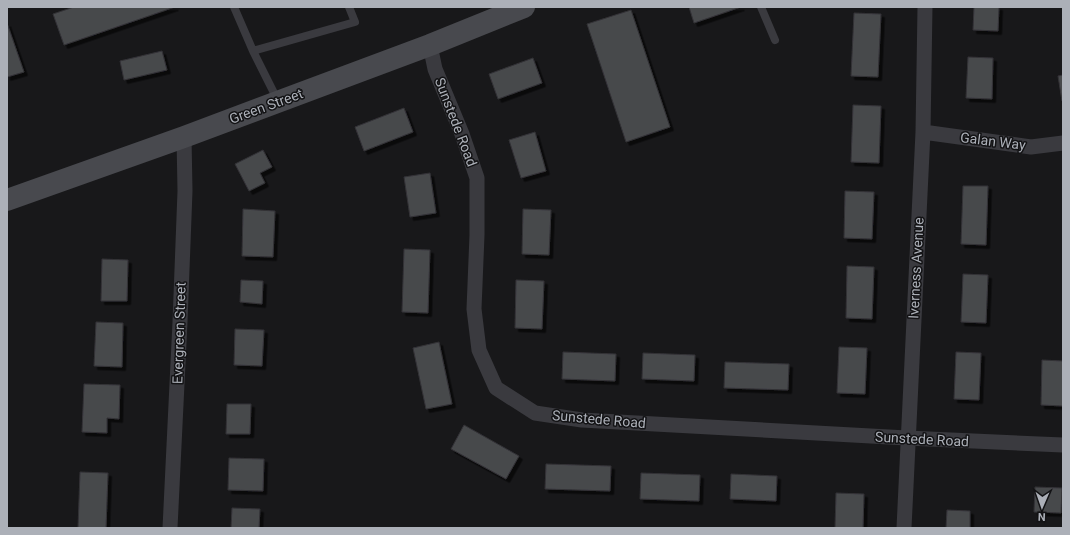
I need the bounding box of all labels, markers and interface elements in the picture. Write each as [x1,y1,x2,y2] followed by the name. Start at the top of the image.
[432,75,480,169] street label: Sunstede Road
[227,85,305,127] street label: Green Street
[959,129,1027,153] street label: Galan Way
[905,217,927,319] street label: Iverness Avenue
[169,281,189,384] street label: Evergreen Street
[552,407,646,431] street label: Sunstede Road
[875,429,969,449] street label: Sunstede Road
[1022,487,1062,527] north arrow
[1037,510,1046,523] text: N

